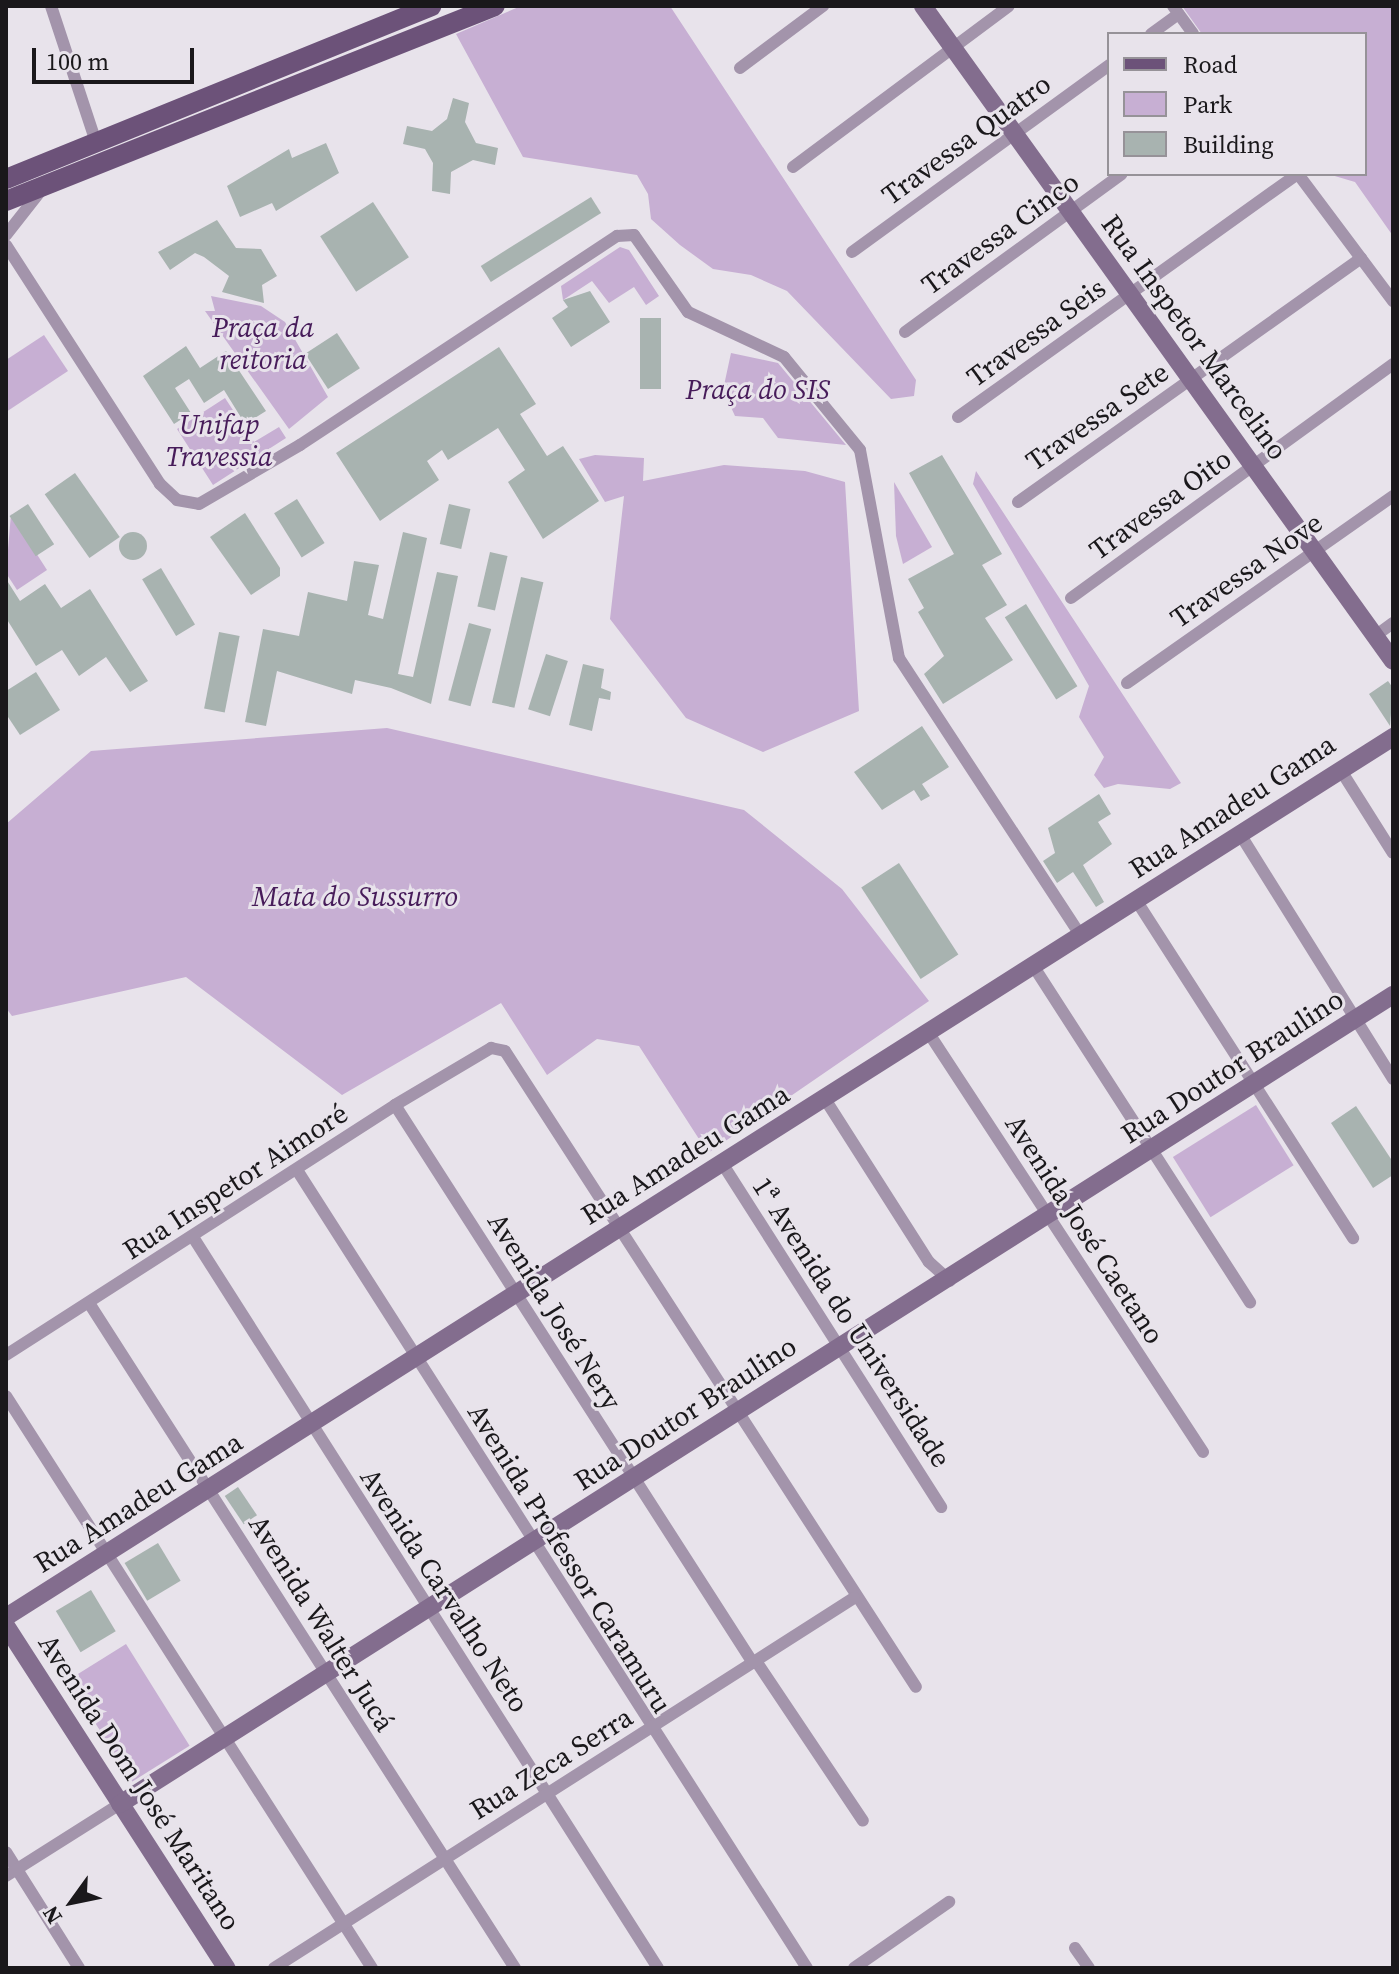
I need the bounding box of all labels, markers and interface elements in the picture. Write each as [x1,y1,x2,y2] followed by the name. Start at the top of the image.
[36,32,198,82] scale bar
[1107,32,1367,176] legend
[46,45,109,78] text: 100 m
[1183,48,1237,81] text: Road
[875,66,1057,212] street label: Travessa Quatro
[1183,88,1232,121] text: Park
[1183,128,1274,161] text: Building
[915,165,1085,301] street label: Travessa Cinco
[1095,208,1295,466] street label: Rua Inspetor Marcelino
[960,270,1112,394] street label: Travessa Seis
[212,310,314,376] park label: Praça da reitoria
[1019,355,1175,477] street label: Travessa Sete
[686,372,830,406] park label: Praça do SIS
[165,407,273,473] park label: Unifap Travessia
[1083,441,1237,567] street label: Travessa Oito
[1164,505,1328,635] street label: Travessa Nove
[1123,727,1341,885] street label: Rua Amadeu Gama
[252,879,458,913] park label: Mata do Sussurro
[1115,982,1349,1150] street label: Rua Doutor Braulino
[575,1076,795,1232] street label: Rua Amadeu Gama
[116,1096,354,1266] street label: Rua Inspetor Aimoré
[998,1108,1172,1350] street label: Avenida José Caetano
[746,1171,958,1473] street label: 1ª Avenida do Universidade
[481,1206,629,1416] street label: Avenida José Nery
[568,1329,802,1497] street label: Rua Doutor Braulino
[461,1397,679,1719] street label: Avenida Professor Caramuru
[28,1424,248,1580] street label: Rua Amadeu Gama
[353,1462,537,1718] street label: Avenida Carvalho Neto
[242,1508,402,1738] street label: Avenida Walter Jucá
[32,1628,248,1936] street label: Avenida Dom José Maritano
[463,1700,639,1826] street label: Rua Zeca Serra
[32,1862,112,1942] north arrow
[35,1900,69,1930] text: N

